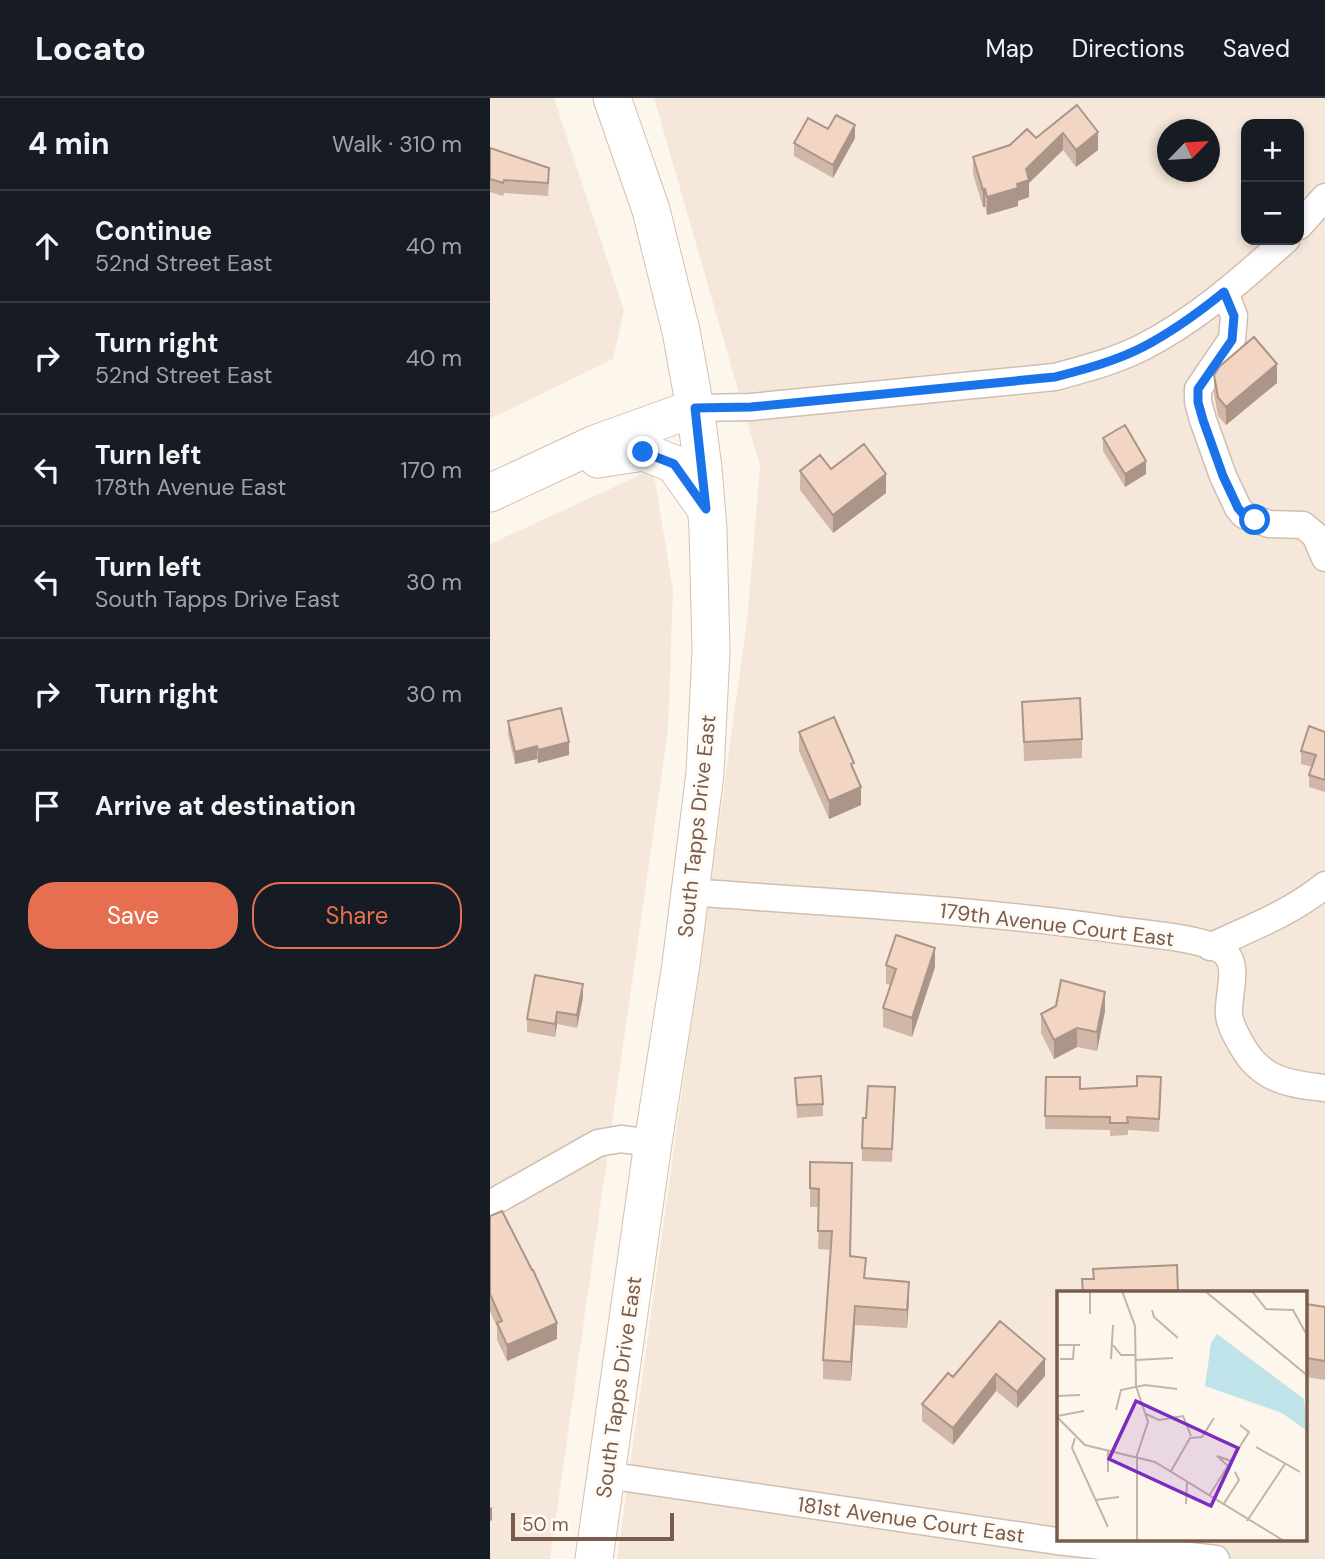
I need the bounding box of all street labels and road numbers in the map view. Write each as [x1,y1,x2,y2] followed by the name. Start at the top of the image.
[671,713,723,939] street label: South Tapps Drive East
[938,897,1176,953] street label: 179th Avenue Court East
[590,1274,648,1500] street label: South Tapps Drive East
[796,1490,1026,1550] street label: 181st Avenue Court East

